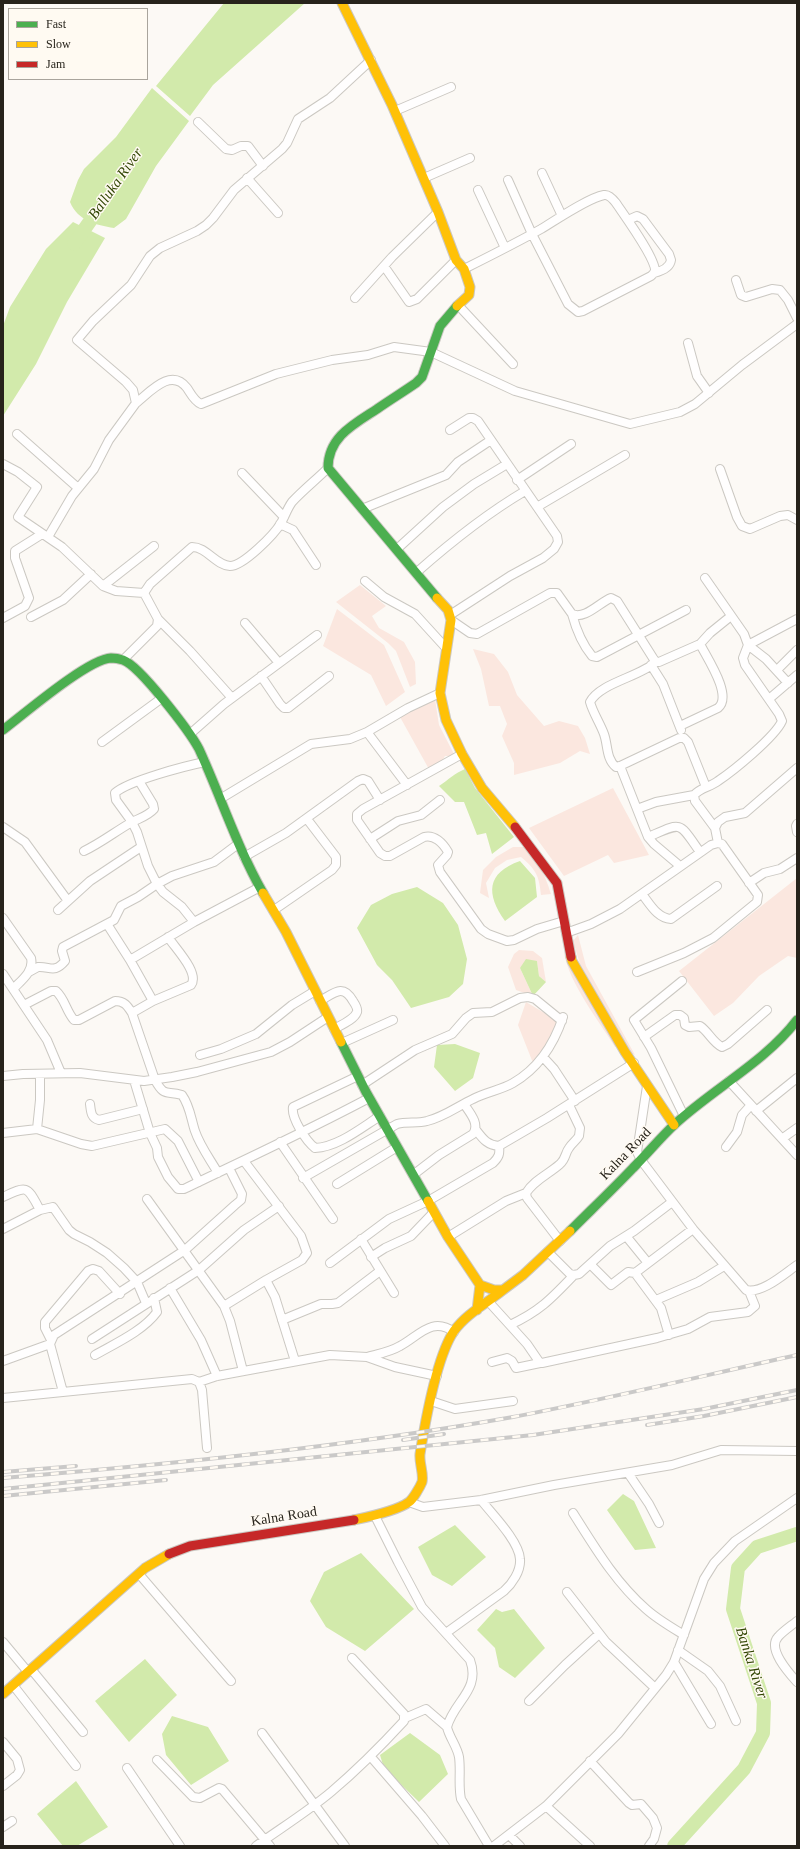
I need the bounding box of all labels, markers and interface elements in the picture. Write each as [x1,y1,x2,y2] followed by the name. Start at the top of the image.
[8,8,148,80] legend
[46,17,66,31] text: Fast
[46,37,71,51] text: Slow
[46,57,65,71] text: Jam
[85,145,147,223] water label: Balluka River
[597,1124,655,1184] street label: Kalna Road
[250,1504,318,1530] street label: Kalna Road
[731,1625,771,1701] water label: Banka River

